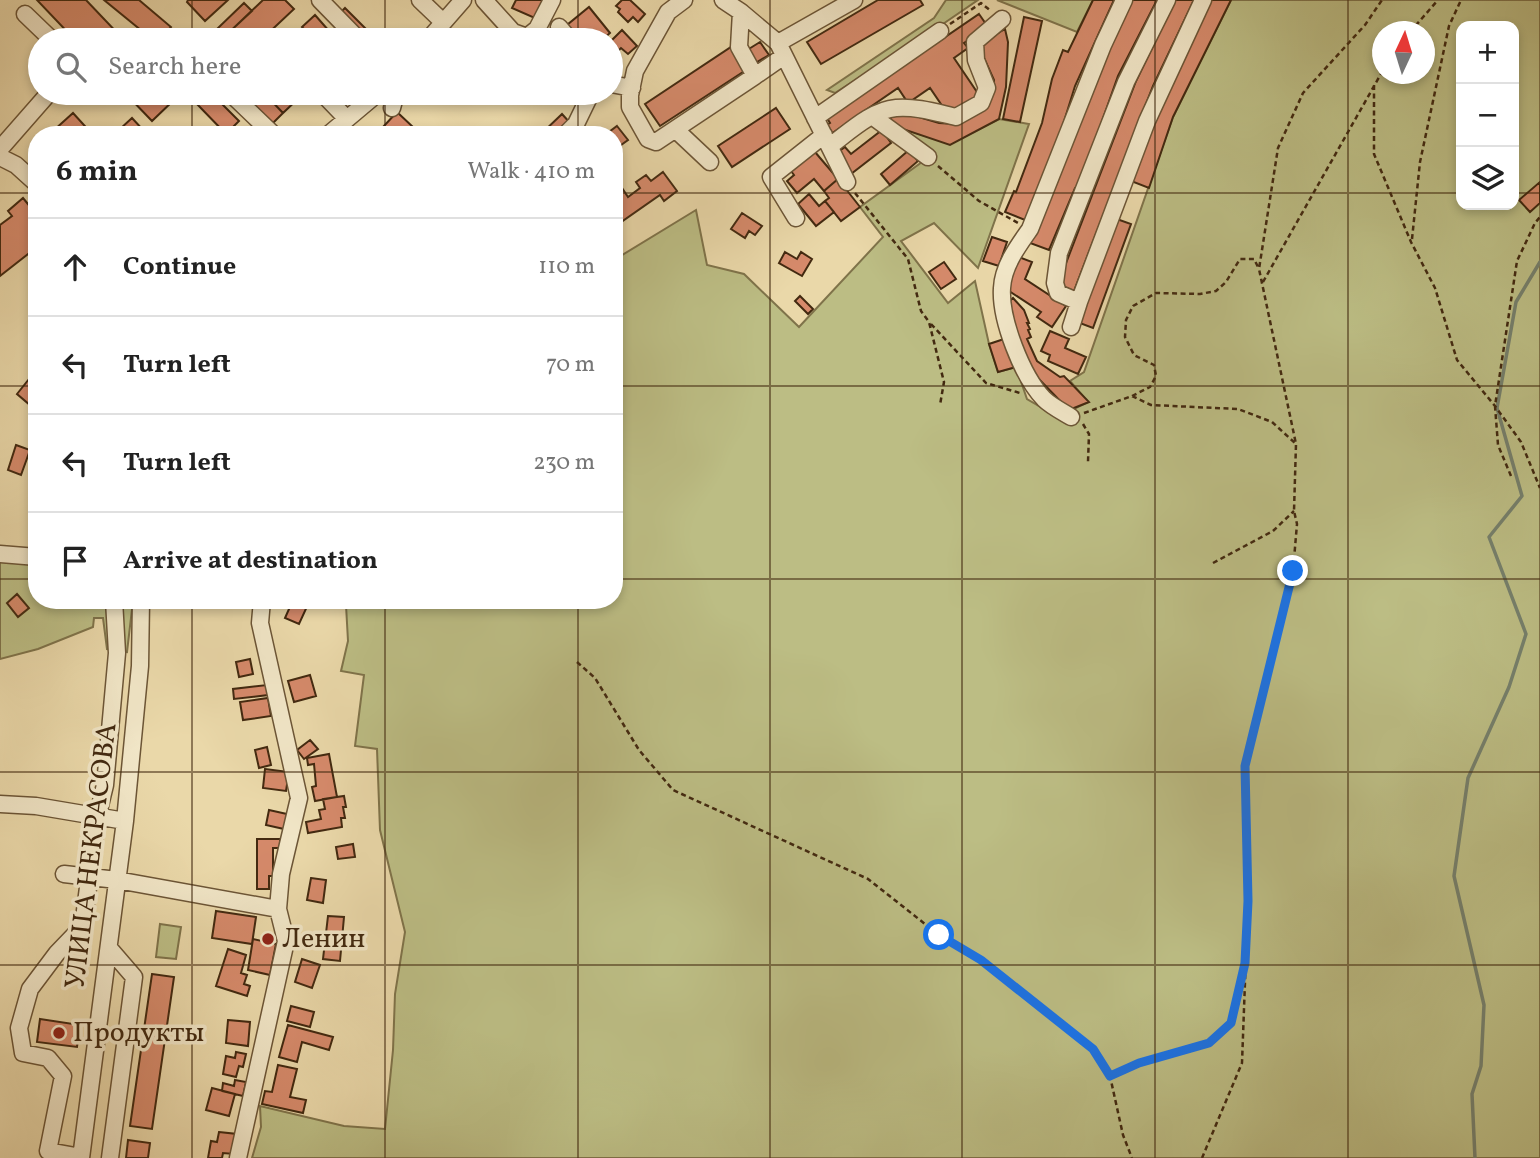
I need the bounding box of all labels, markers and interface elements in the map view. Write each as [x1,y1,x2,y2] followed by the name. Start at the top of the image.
[1372,21,1435,84] north arrow
[1456,21,1519,210] map controls
[1456,21,1519,84] button: +
[28,28,623,105] search box
[52,48,90,86] icon: search
[108,49,241,85] text: Search here
[1456,84,1519,147] button: −
[1456,147,1519,210] button: layers
[56,151,138,193] text: 6 min
[468,156,595,188] text: Walk · 410 m
[56,248,94,286] icon: ahead
[123,249,236,285] text: Continue
[538,251,595,283] text: 110 m
[56,346,94,384] icon: left
[123,347,231,383] text: Turn left
[546,349,595,381] text: 70 m
[56,444,94,482] icon: left
[123,445,231,481] text: Turn left
[533,447,595,479] text: 230 m
[56,542,94,580] icon: arrive
[123,543,378,579] text: Arrive at destination
[1277,555,1308,586] route end
[56,720,128,991] street label: УЛИЦА НЕКРАСОВА
[923,919,954,950] route start
[282,920,365,959] place label: Ленин
[260,931,276,947] marker: Ленин
[73,1014,204,1053] place label: Продукты
[51,1025,67,1041] marker: Продукты

